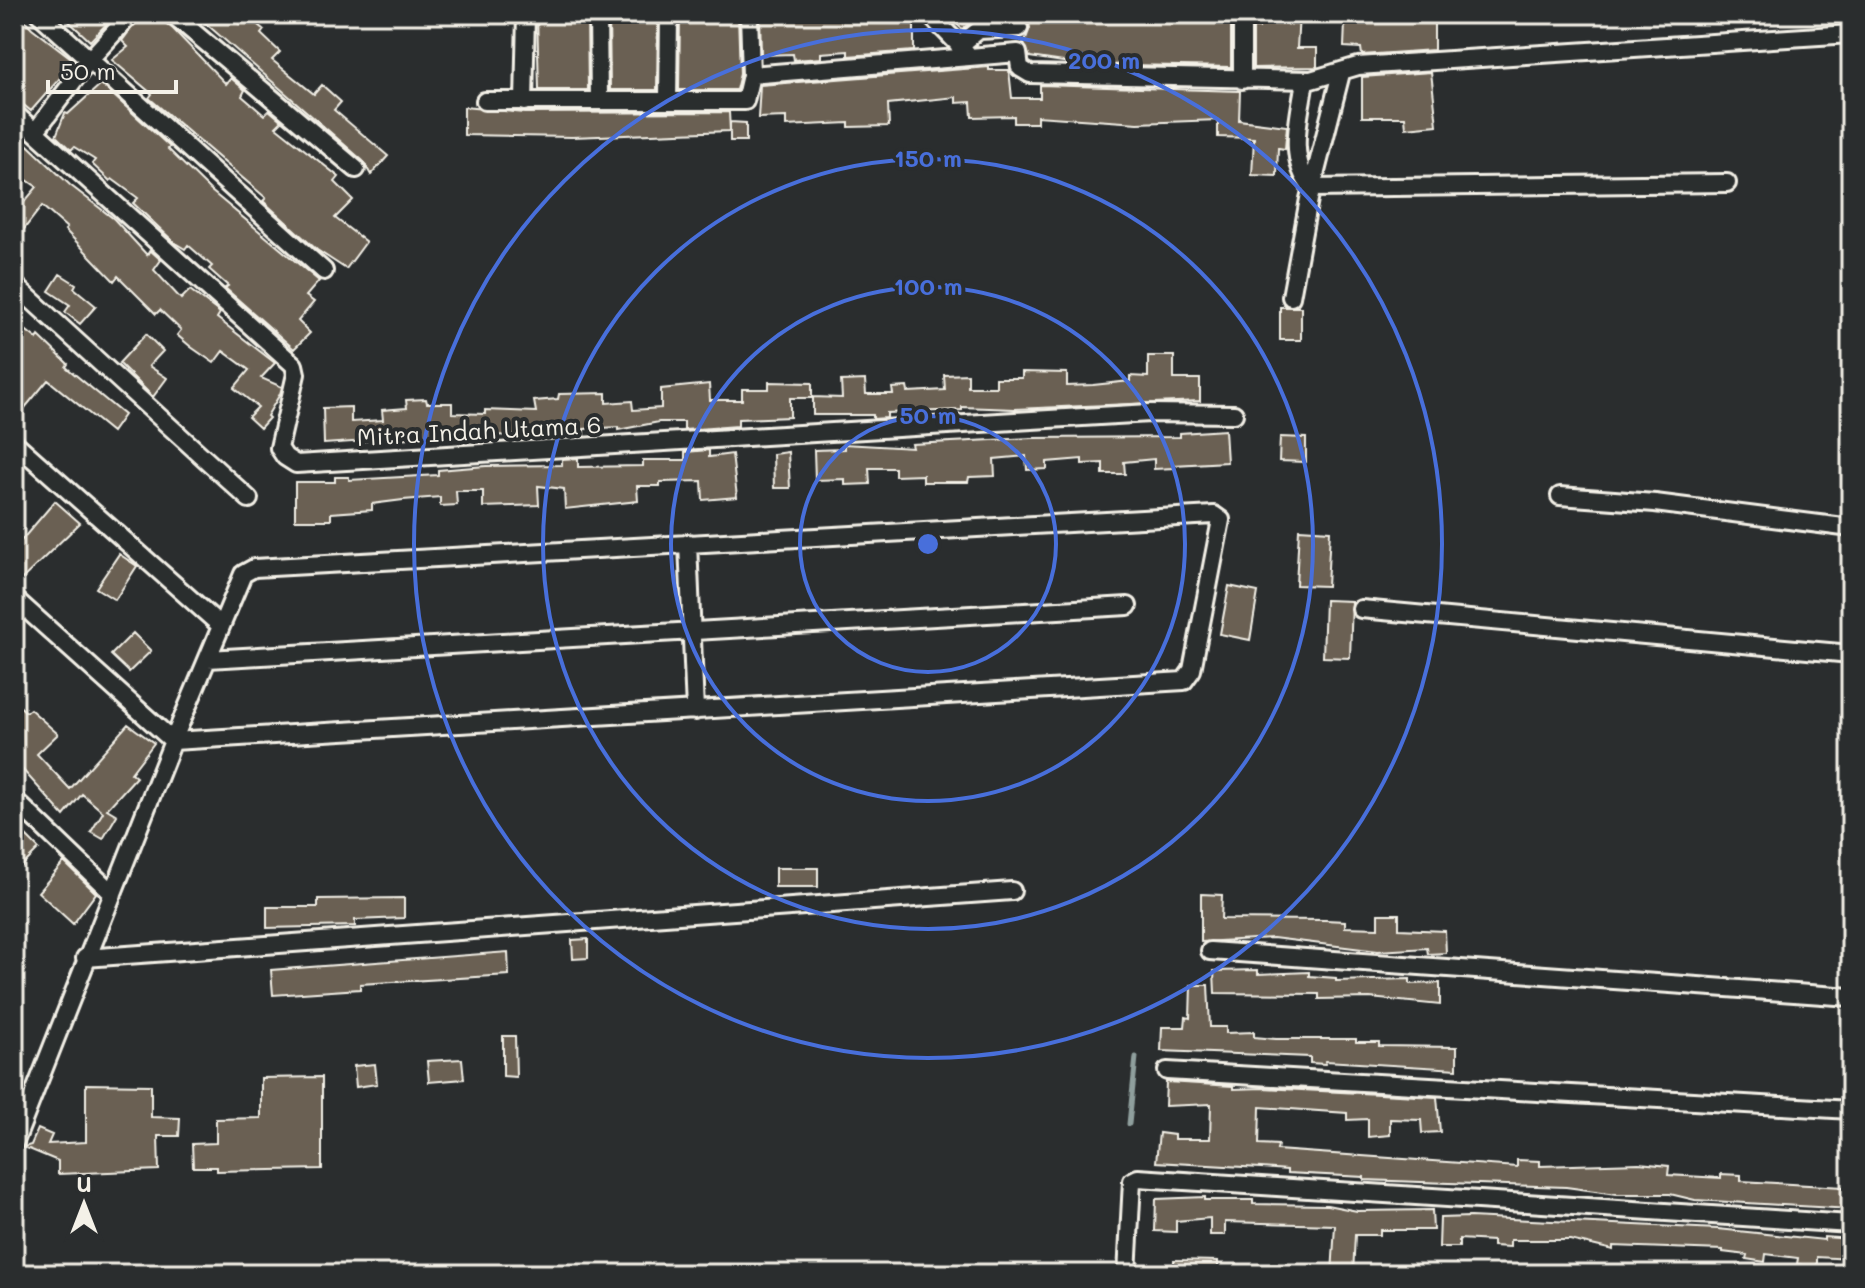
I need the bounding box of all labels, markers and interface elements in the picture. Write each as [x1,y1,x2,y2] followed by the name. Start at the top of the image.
[48,44,176,94] scale bar
[1068,44,1140,75] text: 200 m
[60,55,116,86] text: 50 m
[894,142,962,173] text: 150 m
[893,270,963,301] text: 100 m
[899,399,957,430] text: 50 m
[356,408,602,452] street label: Mitra Indah Utama 6
[914,530,942,558] centre of rings
[44,1164,124,1244] north arrow
[76,1169,92,1198] text: U

